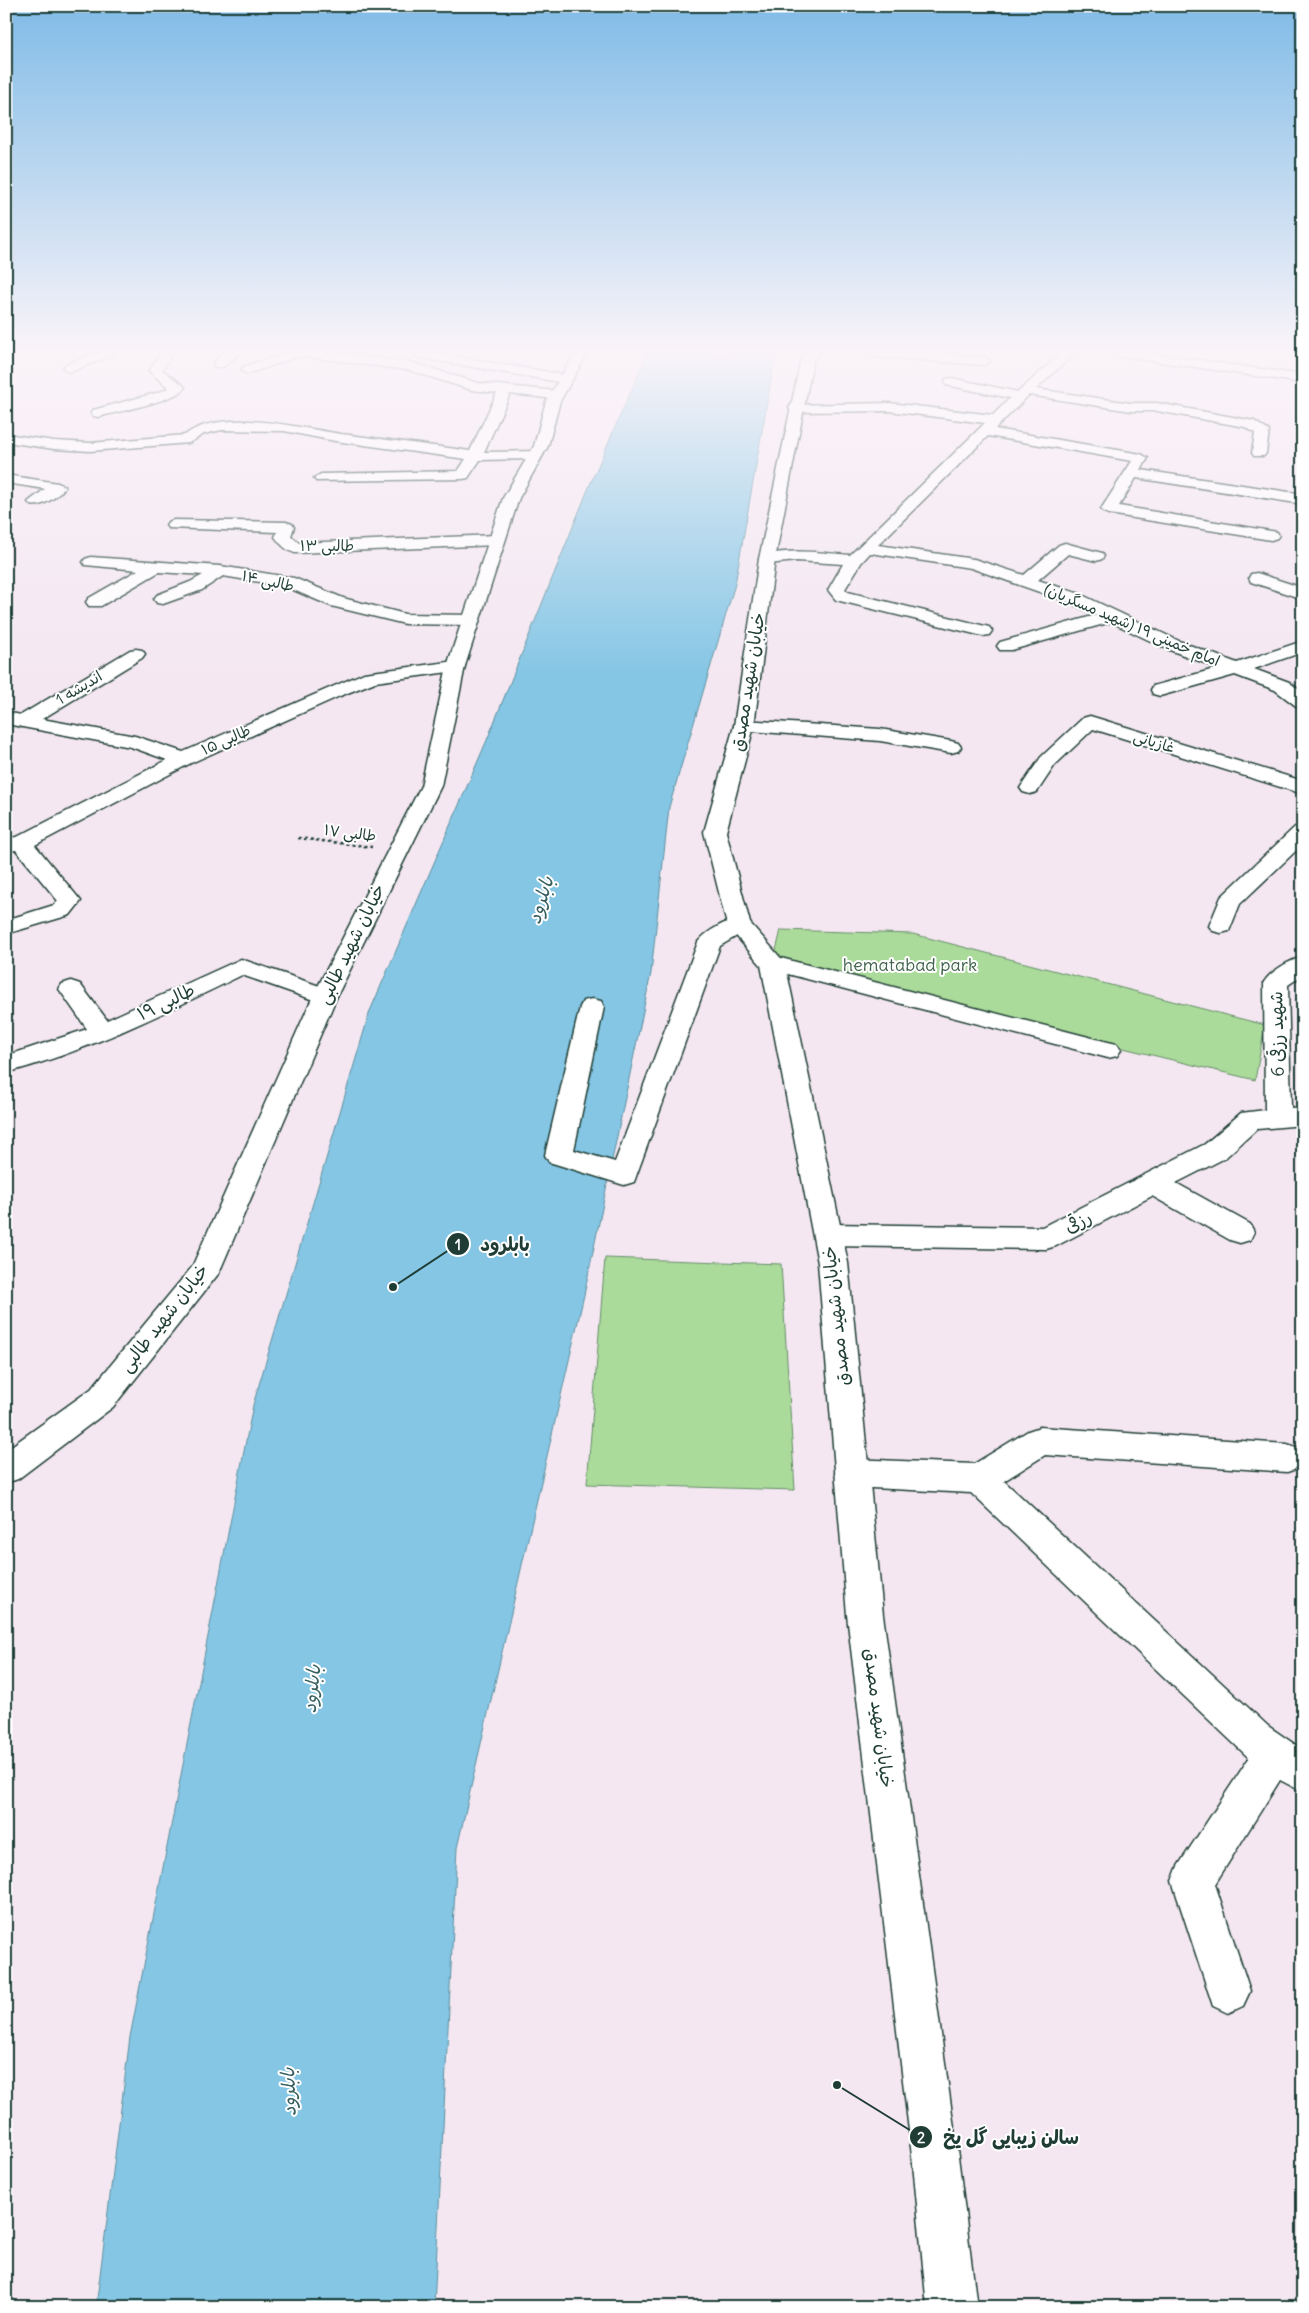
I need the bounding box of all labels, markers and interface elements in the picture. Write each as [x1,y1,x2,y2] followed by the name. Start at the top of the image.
[300,536,354,556] street label: طالبی ۱۳
[240,566,296,596] street label: طالبی ۱۴
[1041,579,1223,672] street label: امام خمینی ۱۹ (شهید مسگریان)
[725,611,770,753] street label: خیابان شهید مصدق
[52,666,105,709] street label: اندیشه 1
[198,720,254,760] street label: طالبی ۱۵
[1131,726,1177,758] street label: غازیانی
[323,820,377,846] street label: طالبی ۱۷
[521,873,559,927] water label: بابلرود
[311,880,390,1008] street label: خیابان شهید طالبی
[843,953,977,976] park label: hematabad park
[133,978,198,1025] street label: طالبی ۱۹
[1264,991,1289,1077] street label: شهید رزقی 6
[1060,1205,1095,1238] street label: رزقی
[445,1227,540,1261] callout: بابلرود
[480,1232,530,1257] text: بابلرود
[455,1235,461,1254] text: 1
[817,1245,854,1387] street label: خیابان شهید مصدق
[114,1259,213,1376] street label: خیابان شهید طالبی
[860,1647,899,1789] street label: خیابان شهید مصدق
[297,1663,326,1714] water label: بابلرود
[275,2067,301,2117] water label: بابلرود
[908,2120,1089,2154] callout: سالن زیبایی گل یخ
[943,2125,1079,2150] text: سالن زیبایی گل یخ
[917,2128,925,2147] text: 2

